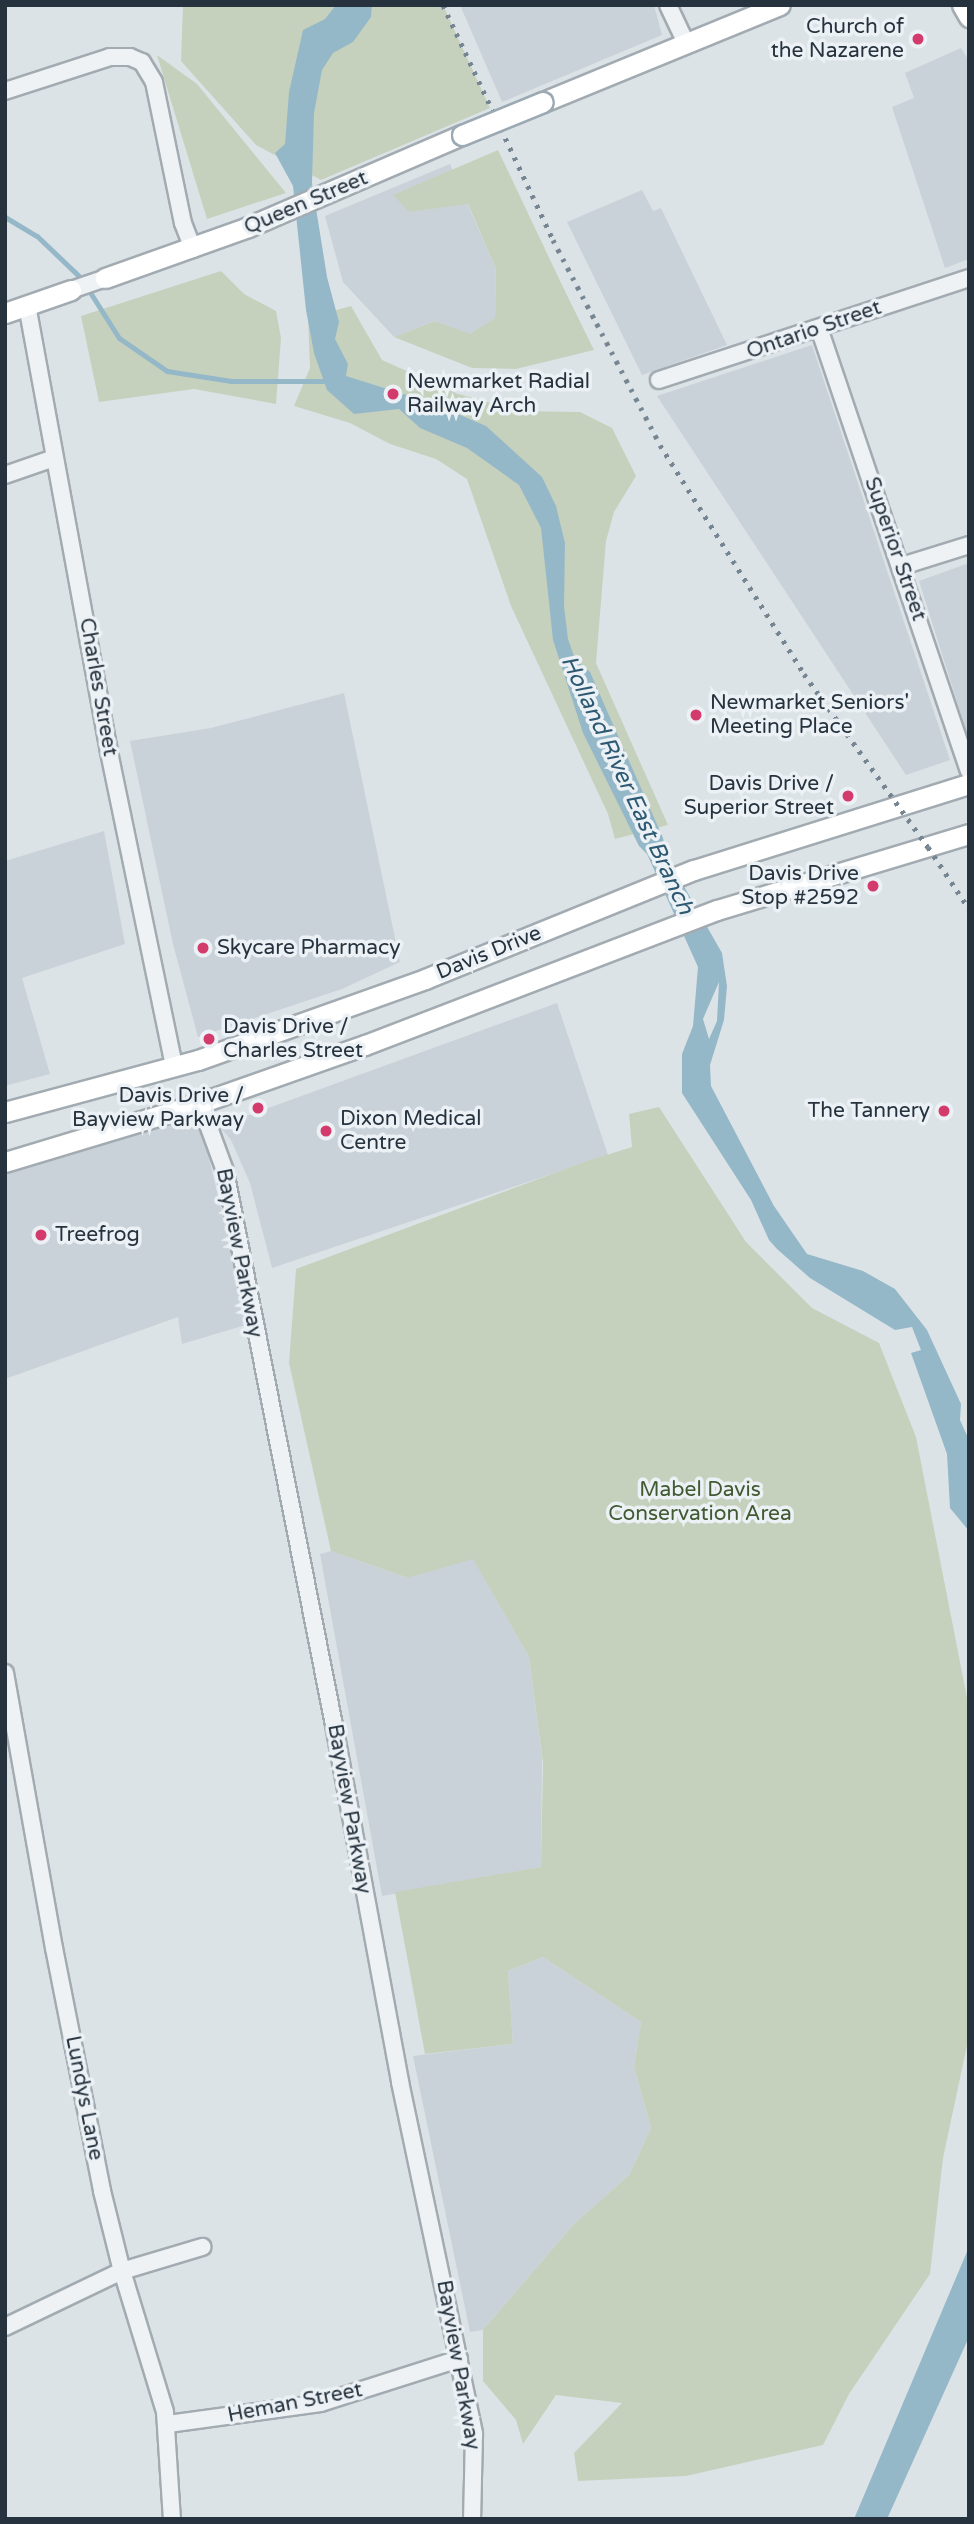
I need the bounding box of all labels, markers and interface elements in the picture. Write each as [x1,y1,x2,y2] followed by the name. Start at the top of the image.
[771,14,904,64] place label: Church of the Nazarene
[910,31,926,47] marker: Church of the Nazarene
[240,166,372,240] street label: Queen Street
[743,295,885,365] street label: Ontario Street
[407,369,590,419] place label: Newmarket Radial Railway Arch
[385,386,401,402] marker: Newmarket Radial Railway Arch
[859,474,931,624] street label: Superior Street
[73,616,123,758] street label: Charles Street
[555,651,699,919] water label: Holland River East Branch
[710,690,909,740] place label: Newmarket Seniors' Meeting Place
[688,707,704,723] marker: Newmarket Seniors' Meeting Place
[684,771,834,821] place label: Davis Drive / Superior Street
[840,788,856,804] marker: Davis Drive / Superior Street
[742,861,859,911] place label: Davis Drive Stop #2592
[865,878,881,894] marker: Davis Drive Stop #2592
[433,921,545,985] street label: Davis Drive
[217,935,401,961] place label: Skycare Pharmacy
[195,940,211,956] marker: Skycare Pharmacy
[223,1014,363,1064] place label: Davis Drive / Charles Street
[201,1031,217,1047] marker: Davis Drive / Charles Street
[72,1083,244,1133] place label: Davis Drive / Bayview Parkway
[808,1098,930,1124] place label: The Tannery
[250,1100,266,1116] marker: Davis Drive / Bayview Parkway
[936,1103,952,1119] marker: The Tannery
[340,1106,481,1156] place label: Dixon Medical Centre
[318,1123,334,1139] marker: Dixon Medical Centre
[210,1166,268,1340] street label: Bayview Parkway
[55,1222,140,1248] place label: Treefrog
[33,1227,49,1243] marker: Treefrog
[608,1477,792,1527] park label: Mabel Davis Conservation Area
[322,1722,376,1896] street label: Bayview Parkway
[60,2034,108,2162] street label: Lundys Lane
[431,2278,485,2452] street label: Bayview Parkway
[225,2378,365,2428] street label: Heman Street

